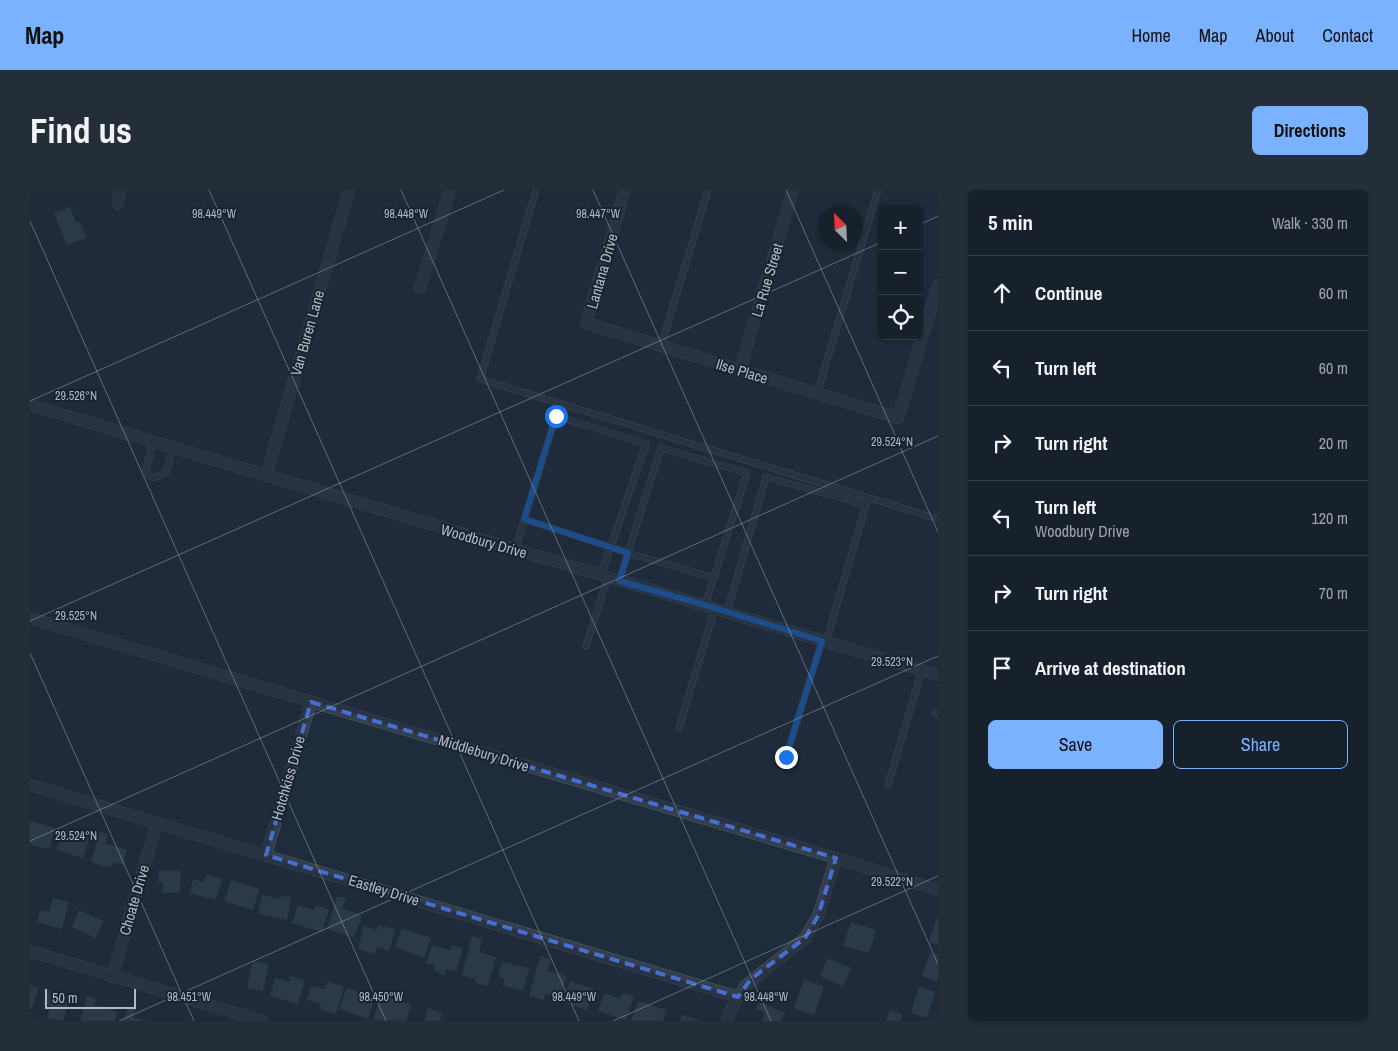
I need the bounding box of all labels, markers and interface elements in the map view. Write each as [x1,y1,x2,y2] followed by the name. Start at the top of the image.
[25,19,64,51] text: Map
[1131,23,1171,48] text: Home
[1199,23,1228,48] text: Map
[1256,23,1294,48] text: About
[1322,23,1373,48] text: Contact
[1252,106,1368,155] button: Directions
[30,107,132,154] text: Find us
[818,205,863,250] north arrow
[878,205,923,340] map controls
[878,205,923,250] button: +
[192,206,237,222] text: 98.449°W
[384,206,429,222] text: 98.448°W
[576,206,621,222] text: 98.447°W
[988,208,1033,237] text: 5 min
[1272,212,1348,234] text: Walk · 330 m
[581,231,623,311] street label: Lantana Drive
[746,240,788,319] street label: La Rue Street
[878,250,923,295] button: −
[988,279,1016,307] icon: ahead
[1035,280,1103,306] text: Continue
[1319,282,1348,304] text: 60 m
[285,288,329,378] street label: Van Buren Lane
[878,295,923,340] button: locate
[713,353,771,389] street label: Ilse Place
[988,354,1016,382] icon: left
[1035,355,1096,381] text: Turn left
[1319,357,1348,379] text: 60 m
[55,388,97,404] text: 29.526°N
[545,405,568,428] route start
[988,429,1016,457] icon: right
[1035,430,1107,456] text: Turn right
[1319,432,1348,454] text: 20 m
[871,434,913,450] text: 29.524°N
[1035,494,1096,520] text: Turn left
[988,504,1016,532] icon: left
[1312,507,1348,529] text: 120 m
[438,519,530,563] street label: Woodbury Drive
[1035,520,1130,542] text: Woodbury Drive
[988,579,1016,607] icon: right
[1035,580,1107,606] text: Turn right
[1319,582,1348,604] text: 70 m
[55,608,97,624] text: 29.525°N
[871,654,913,670] text: 29.523°N
[988,654,1016,682] icon: arrive
[1035,655,1186,681] text: Arrive at destination
[988,720,1163,769] button: Save
[1173,720,1348,769] button: Share
[436,729,532,777] street label: Middlebury Drive
[266,733,310,823] street label: Hotchkiss Drive
[775,746,798,769] route end
[55,828,97,844] text: 29.524°N
[114,862,154,938] street label: Choate Drive
[346,869,422,911] street label: Eastley Drive
[871,874,913,890] text: 29.522°N
[45,986,136,1009] scale bar
[52,989,78,1007] text: 50 m
[167,989,212,1005] text: 98.451°W
[359,989,404,1005] text: 98.450°W
[552,989,597,1005] text: 98.449°W
[744,989,789,1005] text: 98.448°W

